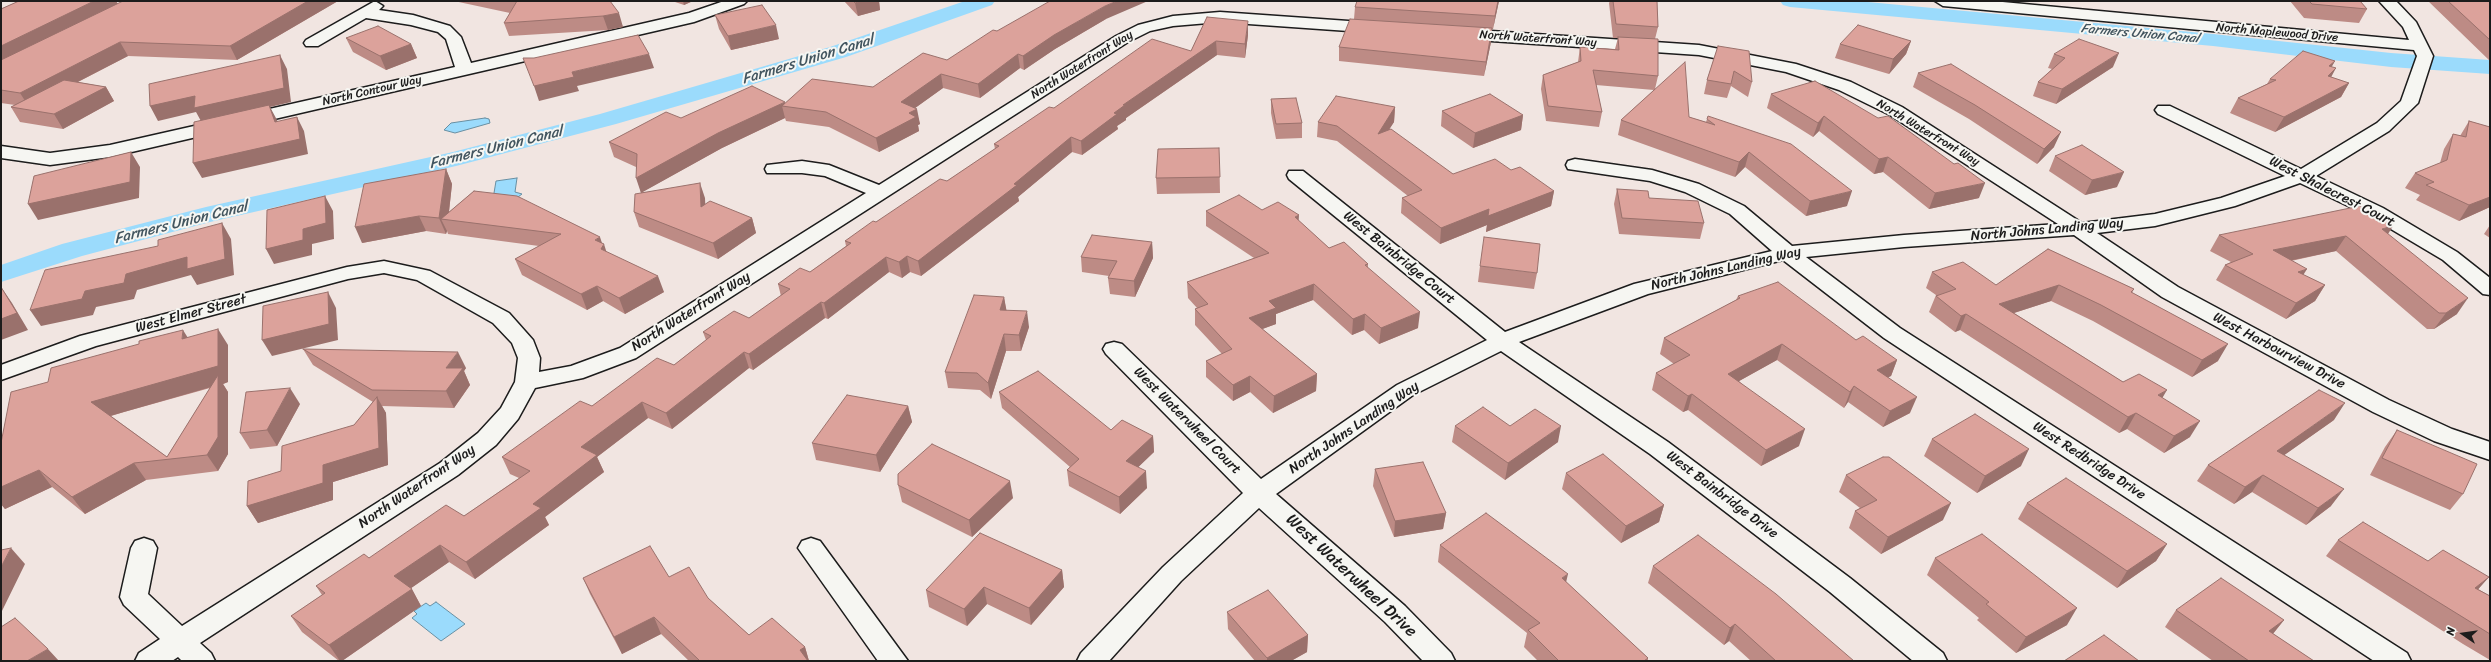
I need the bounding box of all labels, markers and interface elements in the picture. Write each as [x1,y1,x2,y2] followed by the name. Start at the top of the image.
[2215,20,2339,46] street label: North Maplewood Drive
[2080,21,2200,47] water label: Farmers Union Canal
[1028,28,1136,102] street label: North Waterfront Way
[1479,28,1597,50] street label: North Waterfront Way
[740,31,876,89] water label: Farmers Union Canal
[321,73,423,109] street label: North Contour Way
[1874,97,1982,169] street label: North Waterfront Way
[428,123,564,173] water label: Farmers Union Canal
[2266,153,2398,231] street label: West Shalecrest Court
[113,198,249,248] water label: Farmers Union Canal
[1340,208,1458,308] street label: West Bainbridge Court
[1970,215,2124,245] street label: North Johns Landing Way
[1649,244,1803,294] street label: North Johns Landing Way
[628,269,754,355] street label: North Waterfront Way
[134,291,248,337] street label: West Elmer Street
[2210,309,2348,393] street label: West Harbourview Drive
[1130,364,1244,478] street label: West Waterwheel Court
[1286,378,1422,478] street label: North Johns Landing Way
[2030,418,2148,504] street label: West Redbridge Drive
[355,442,479,532] street label: North Waterfront Way
[1663,448,1781,542] street label: West Bainbridge Drive
[1281,510,1421,642] street label: West Waterwheel Drive
[2443,614,2483,654] north arrow
[2441,625,2461,637] text: N

